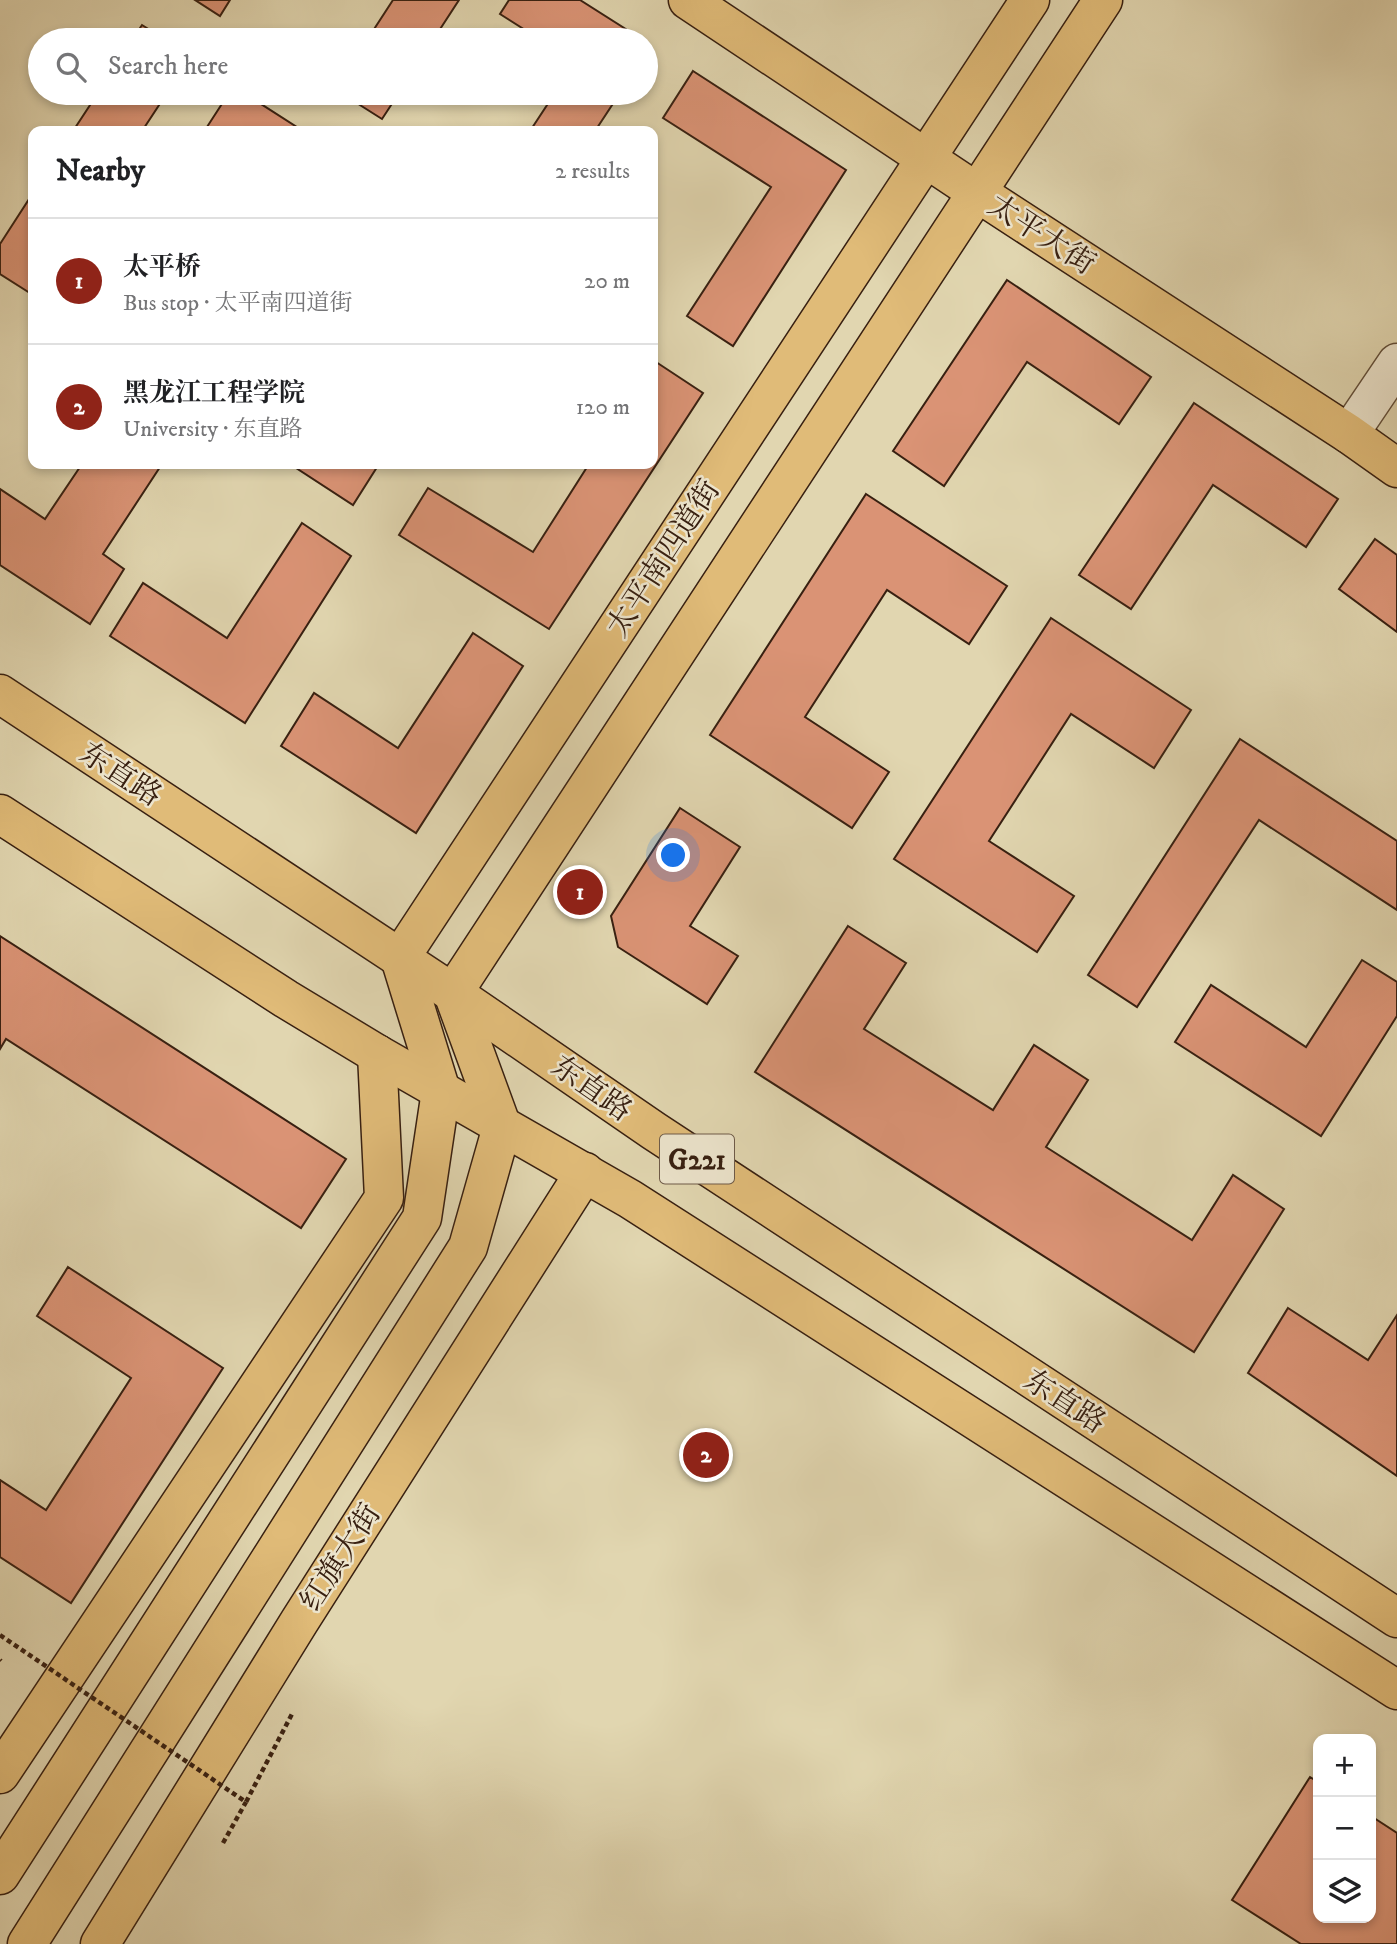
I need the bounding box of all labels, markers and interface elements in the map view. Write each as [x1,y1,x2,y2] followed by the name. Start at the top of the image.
[28,28,658,105] search box
[52,48,90,86] icon: search
[108,50,228,83] text: Search here
[56,153,145,190] text: Nearby
[555,157,630,186] text: 2 results
[981,187,1102,283] street label: 太平大街
[123,251,201,284] text: 太平桥
[75,267,83,296] text: 1
[584,267,630,296] text: 20 m
[123,289,352,318] text: Bus stop · 太平南四道街
[123,377,305,410] text: 黑龙江工程学院
[73,393,85,422] text: 2
[576,393,630,422] text: 120 m
[123,415,303,444] text: University · 东直路
[600,473,729,644] street label: 太平南四道街
[72,735,168,815] street label: 东直路
[656,838,690,872] your location
[557,866,603,918] pin: 1
[544,1048,639,1130] street label: 东直路
[660,1134,734,1184] road number: G221
[1016,1362,1112,1442] street label: 东直路
[683,1429,729,1481] pin: 2
[293,1497,389,1618] street label: 红旗大街
[1313,1734,1376,1923] map controls
[1313,1734,1376,1797] button: +
[1313,1797,1376,1860] button: −
[1313,1860,1376,1923] button: layers

